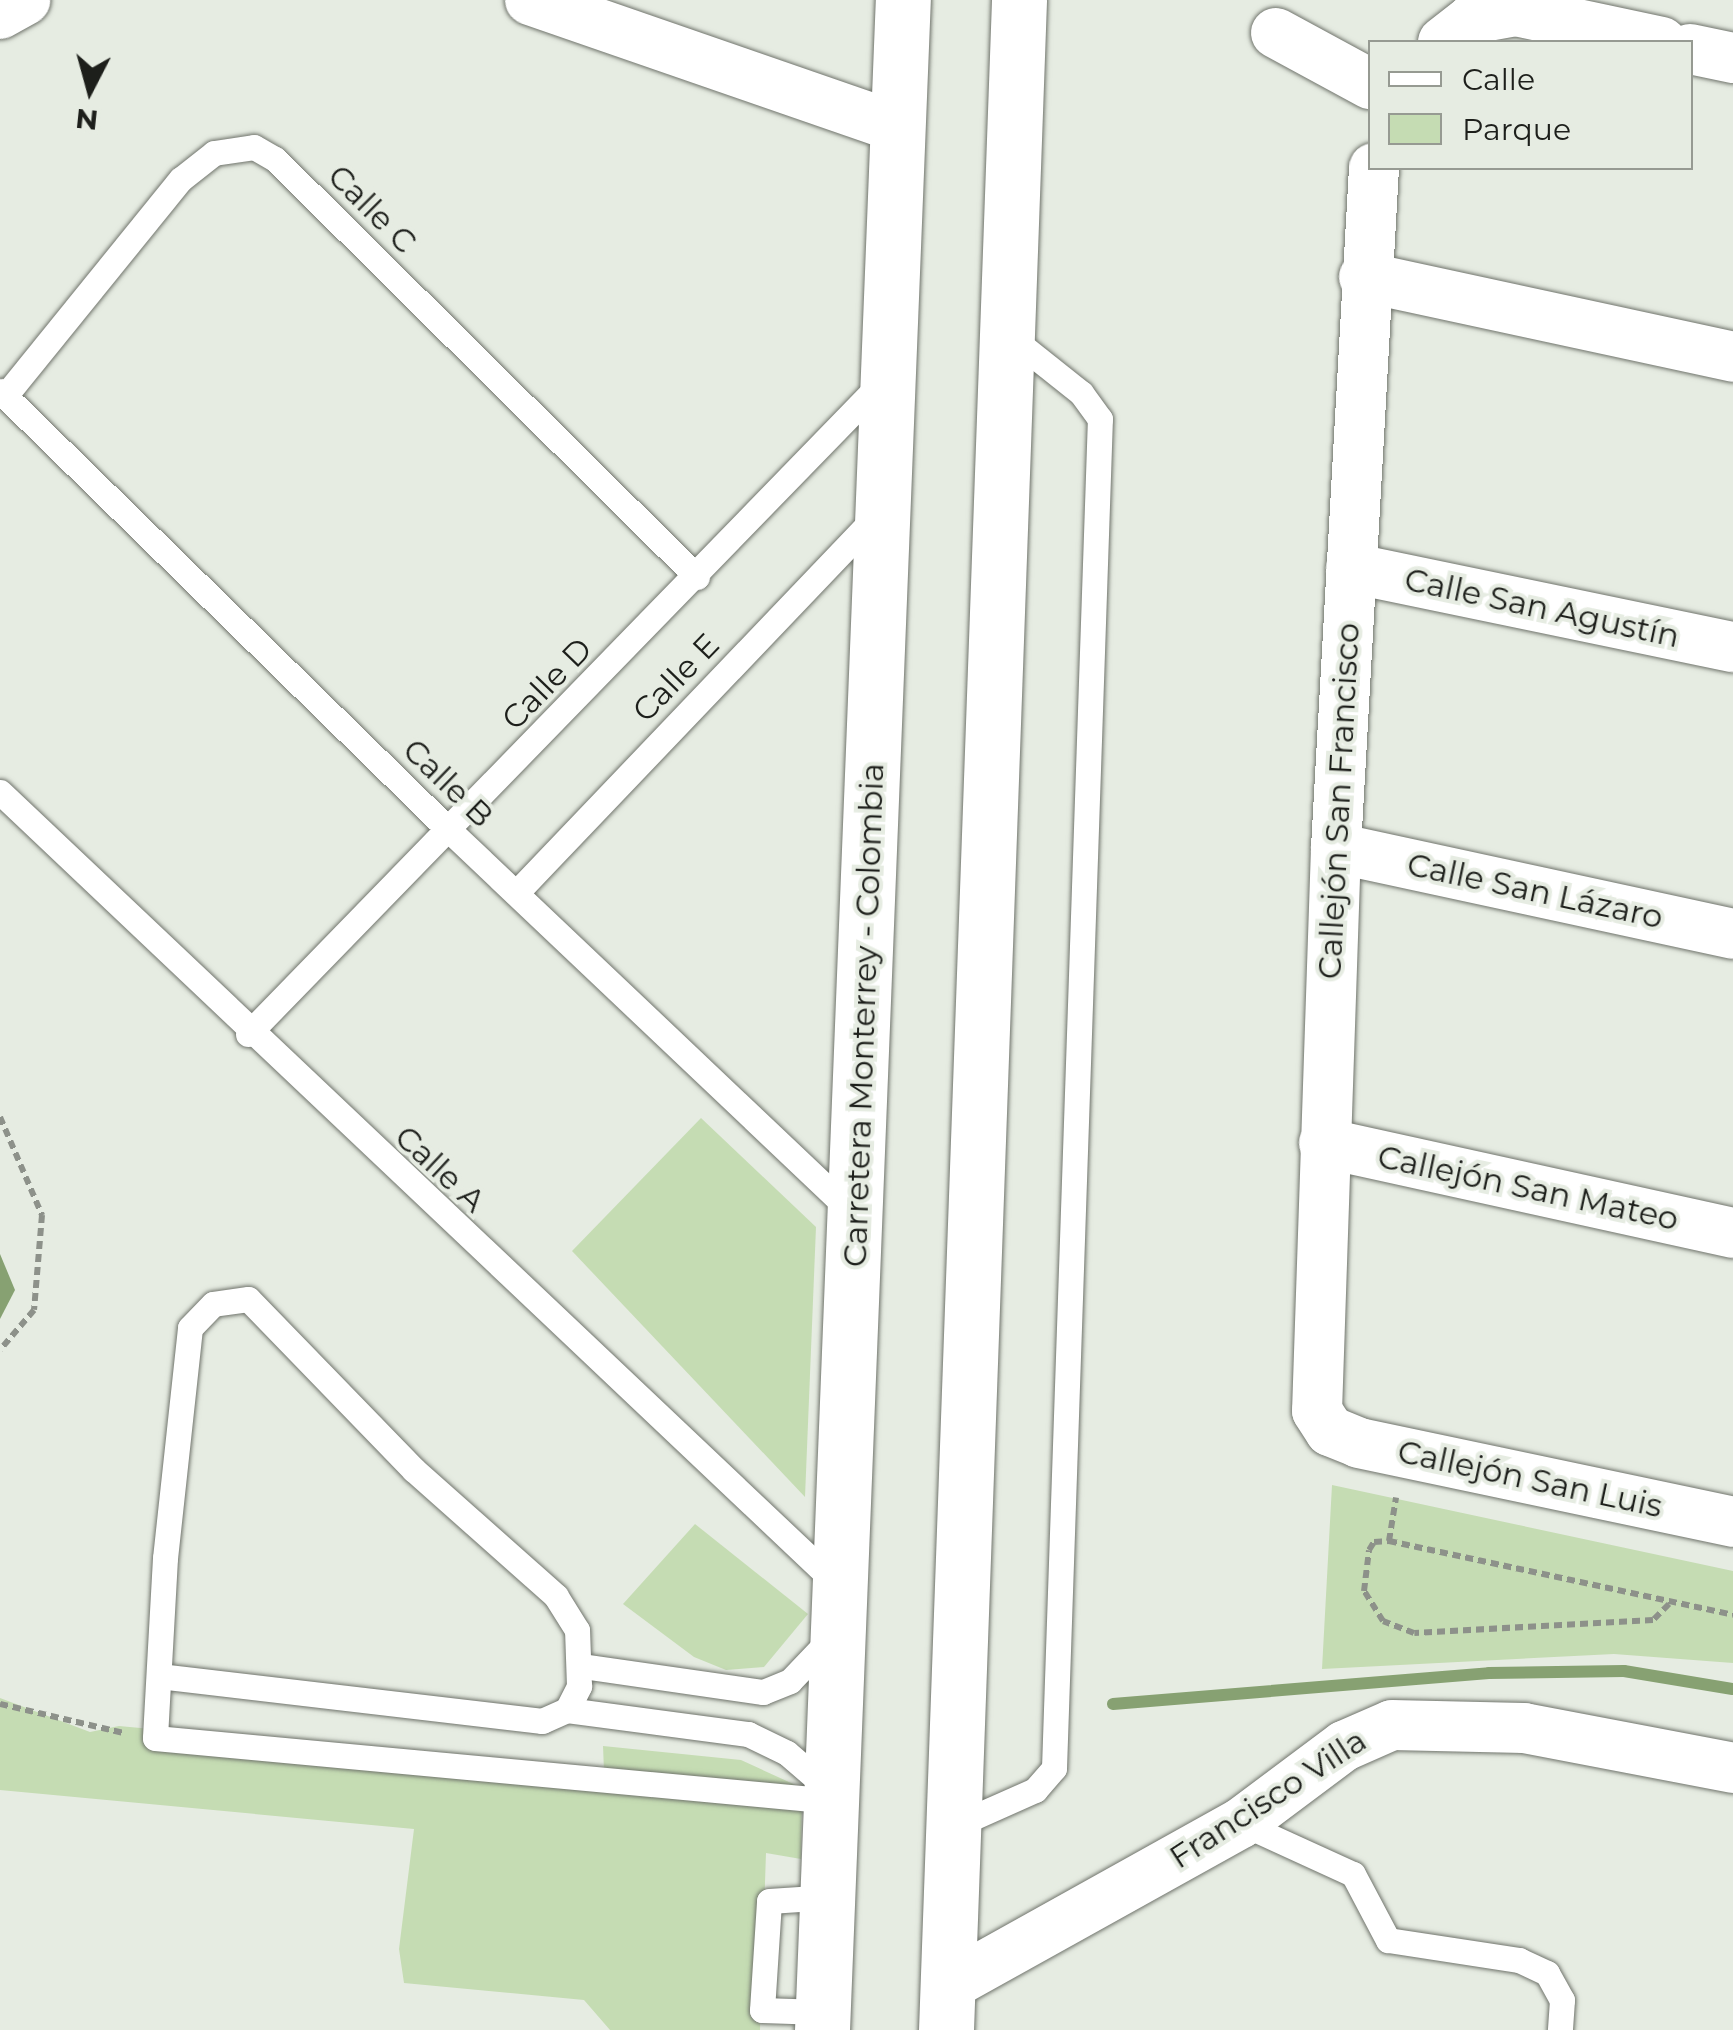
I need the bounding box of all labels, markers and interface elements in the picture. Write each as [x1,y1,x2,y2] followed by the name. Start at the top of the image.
[40,40,140,140] north arrow
[1368,40,1693,170] legend
[1462,61,1535,98] text: Calle
[74,102,100,138] text: N
[1462,111,1571,148] text: Parque
[320,157,424,261] street label: Calle C
[1401,560,1683,656] street label: Calle San Agustín
[1310,622,1368,980] street label: Callejón San Francisco
[625,626,727,730] street label: Calle E
[494,630,600,738] street label: Calle D
[395,731,501,835] street label: Calle B
[836,762,892,1268] street label: Carretera Monterrey - Colombia
[1404,845,1666,937] street label: Calle San Lázaro
[387,1118,493,1220] street label: Calle A
[1374,1137,1682,1239] street label: Callejón San Mateo
[1394,1432,1666,1526] street label: Callejón San Luis
[1163,1721,1373,1877] street label: Francisco Villa

